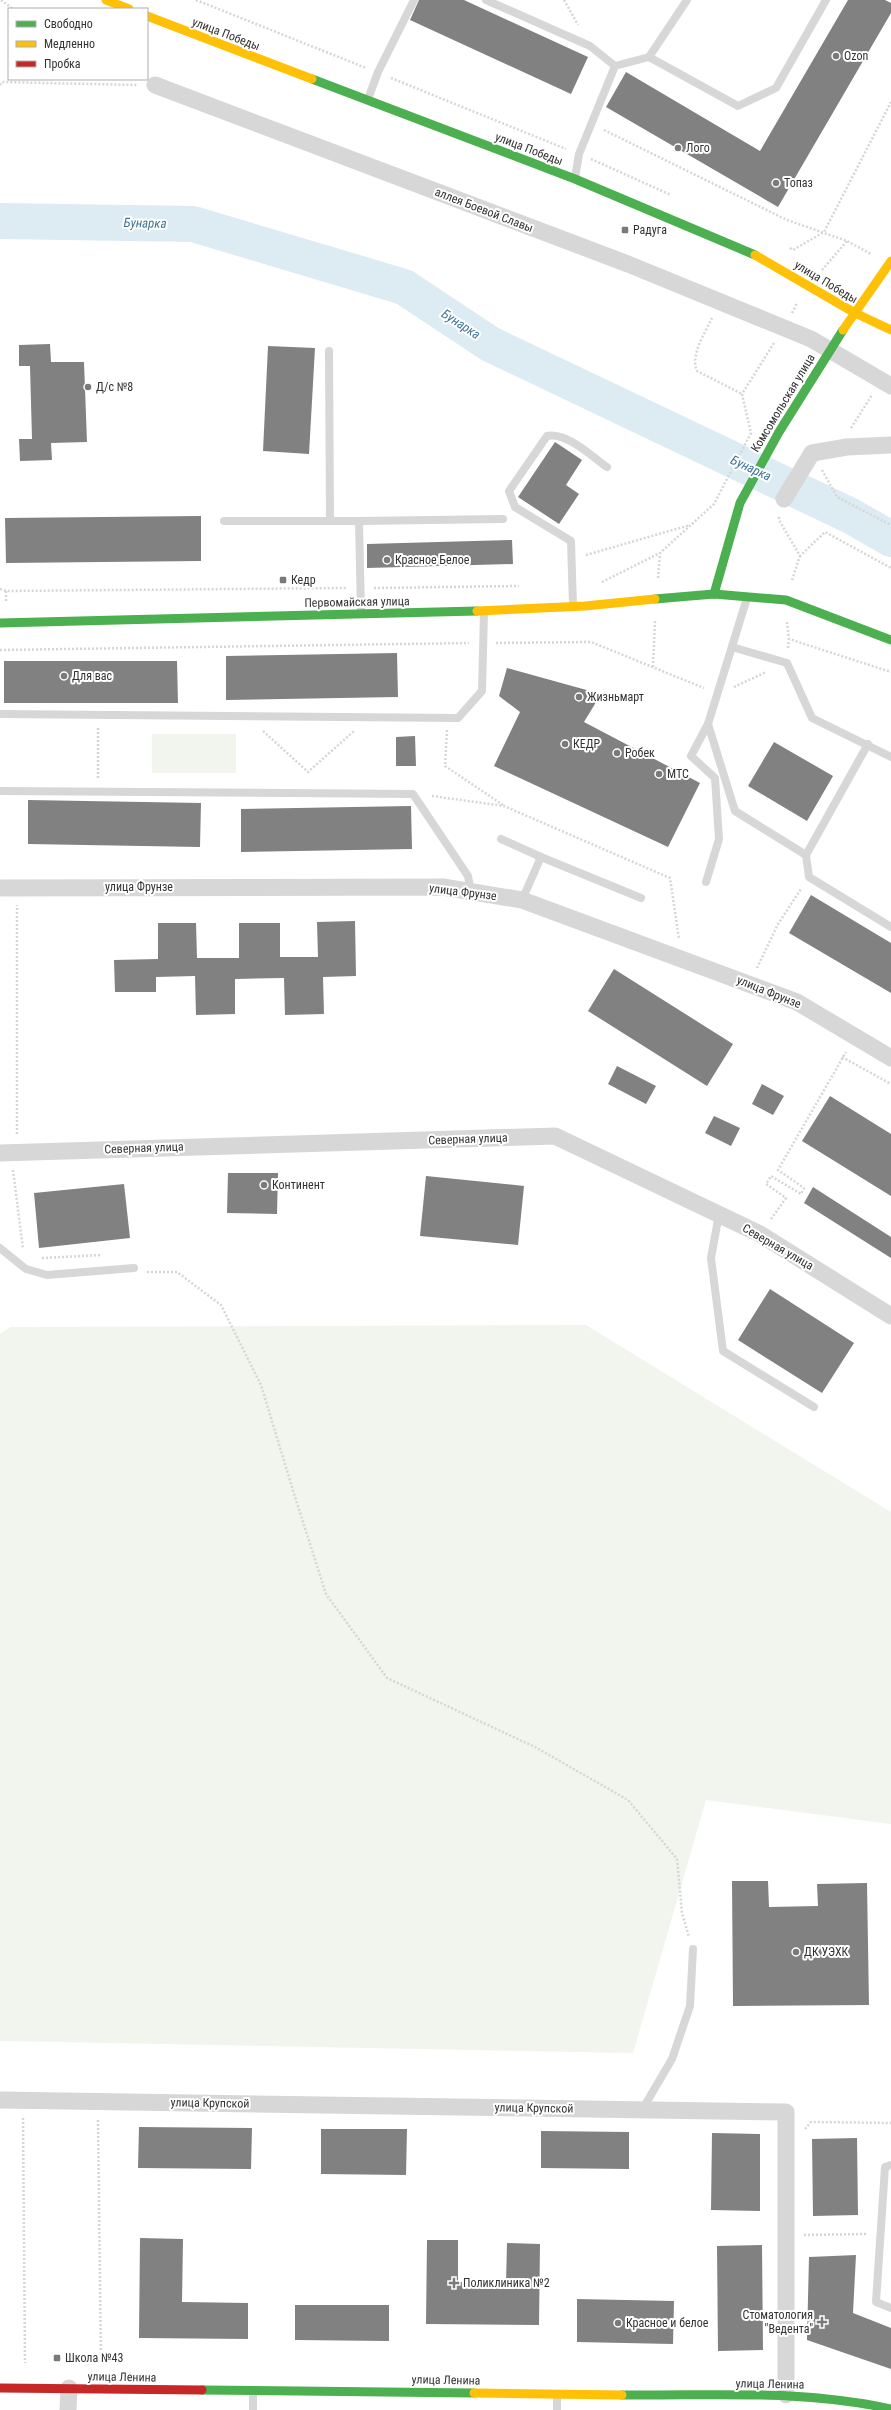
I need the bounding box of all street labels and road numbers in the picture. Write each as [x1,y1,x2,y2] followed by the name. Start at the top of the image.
[190,15,262,53] street label: улица Победы
[493,130,565,168] street label: улица Победы
[433,185,535,235] street label: аллея Боевой Славы
[792,258,860,306] street label: улица Победы
[748,351,818,455] street label: Комсомольская улица
[304,594,410,610] street label: Первомайская улица
[105,880,173,894] street label: улица Фрунзе
[428,881,498,903] street label: улица Фрунзе
[735,973,803,1011] street label: улица Фрунзе
[428,1131,508,1147] street label: Северная улица
[104,1140,184,1156] street label: Северная улица
[740,1221,816,1273] street label: Северная улица
[171,2095,249,2111] street label: улица Крупской
[495,2100,573,2116] street label: улица Крупской
[87,2369,157,2385] street label: улица Ленина
[411,2372,481,2388] street label: улица Ленина
[735,2376,805,2392] street label: улица Ленина

